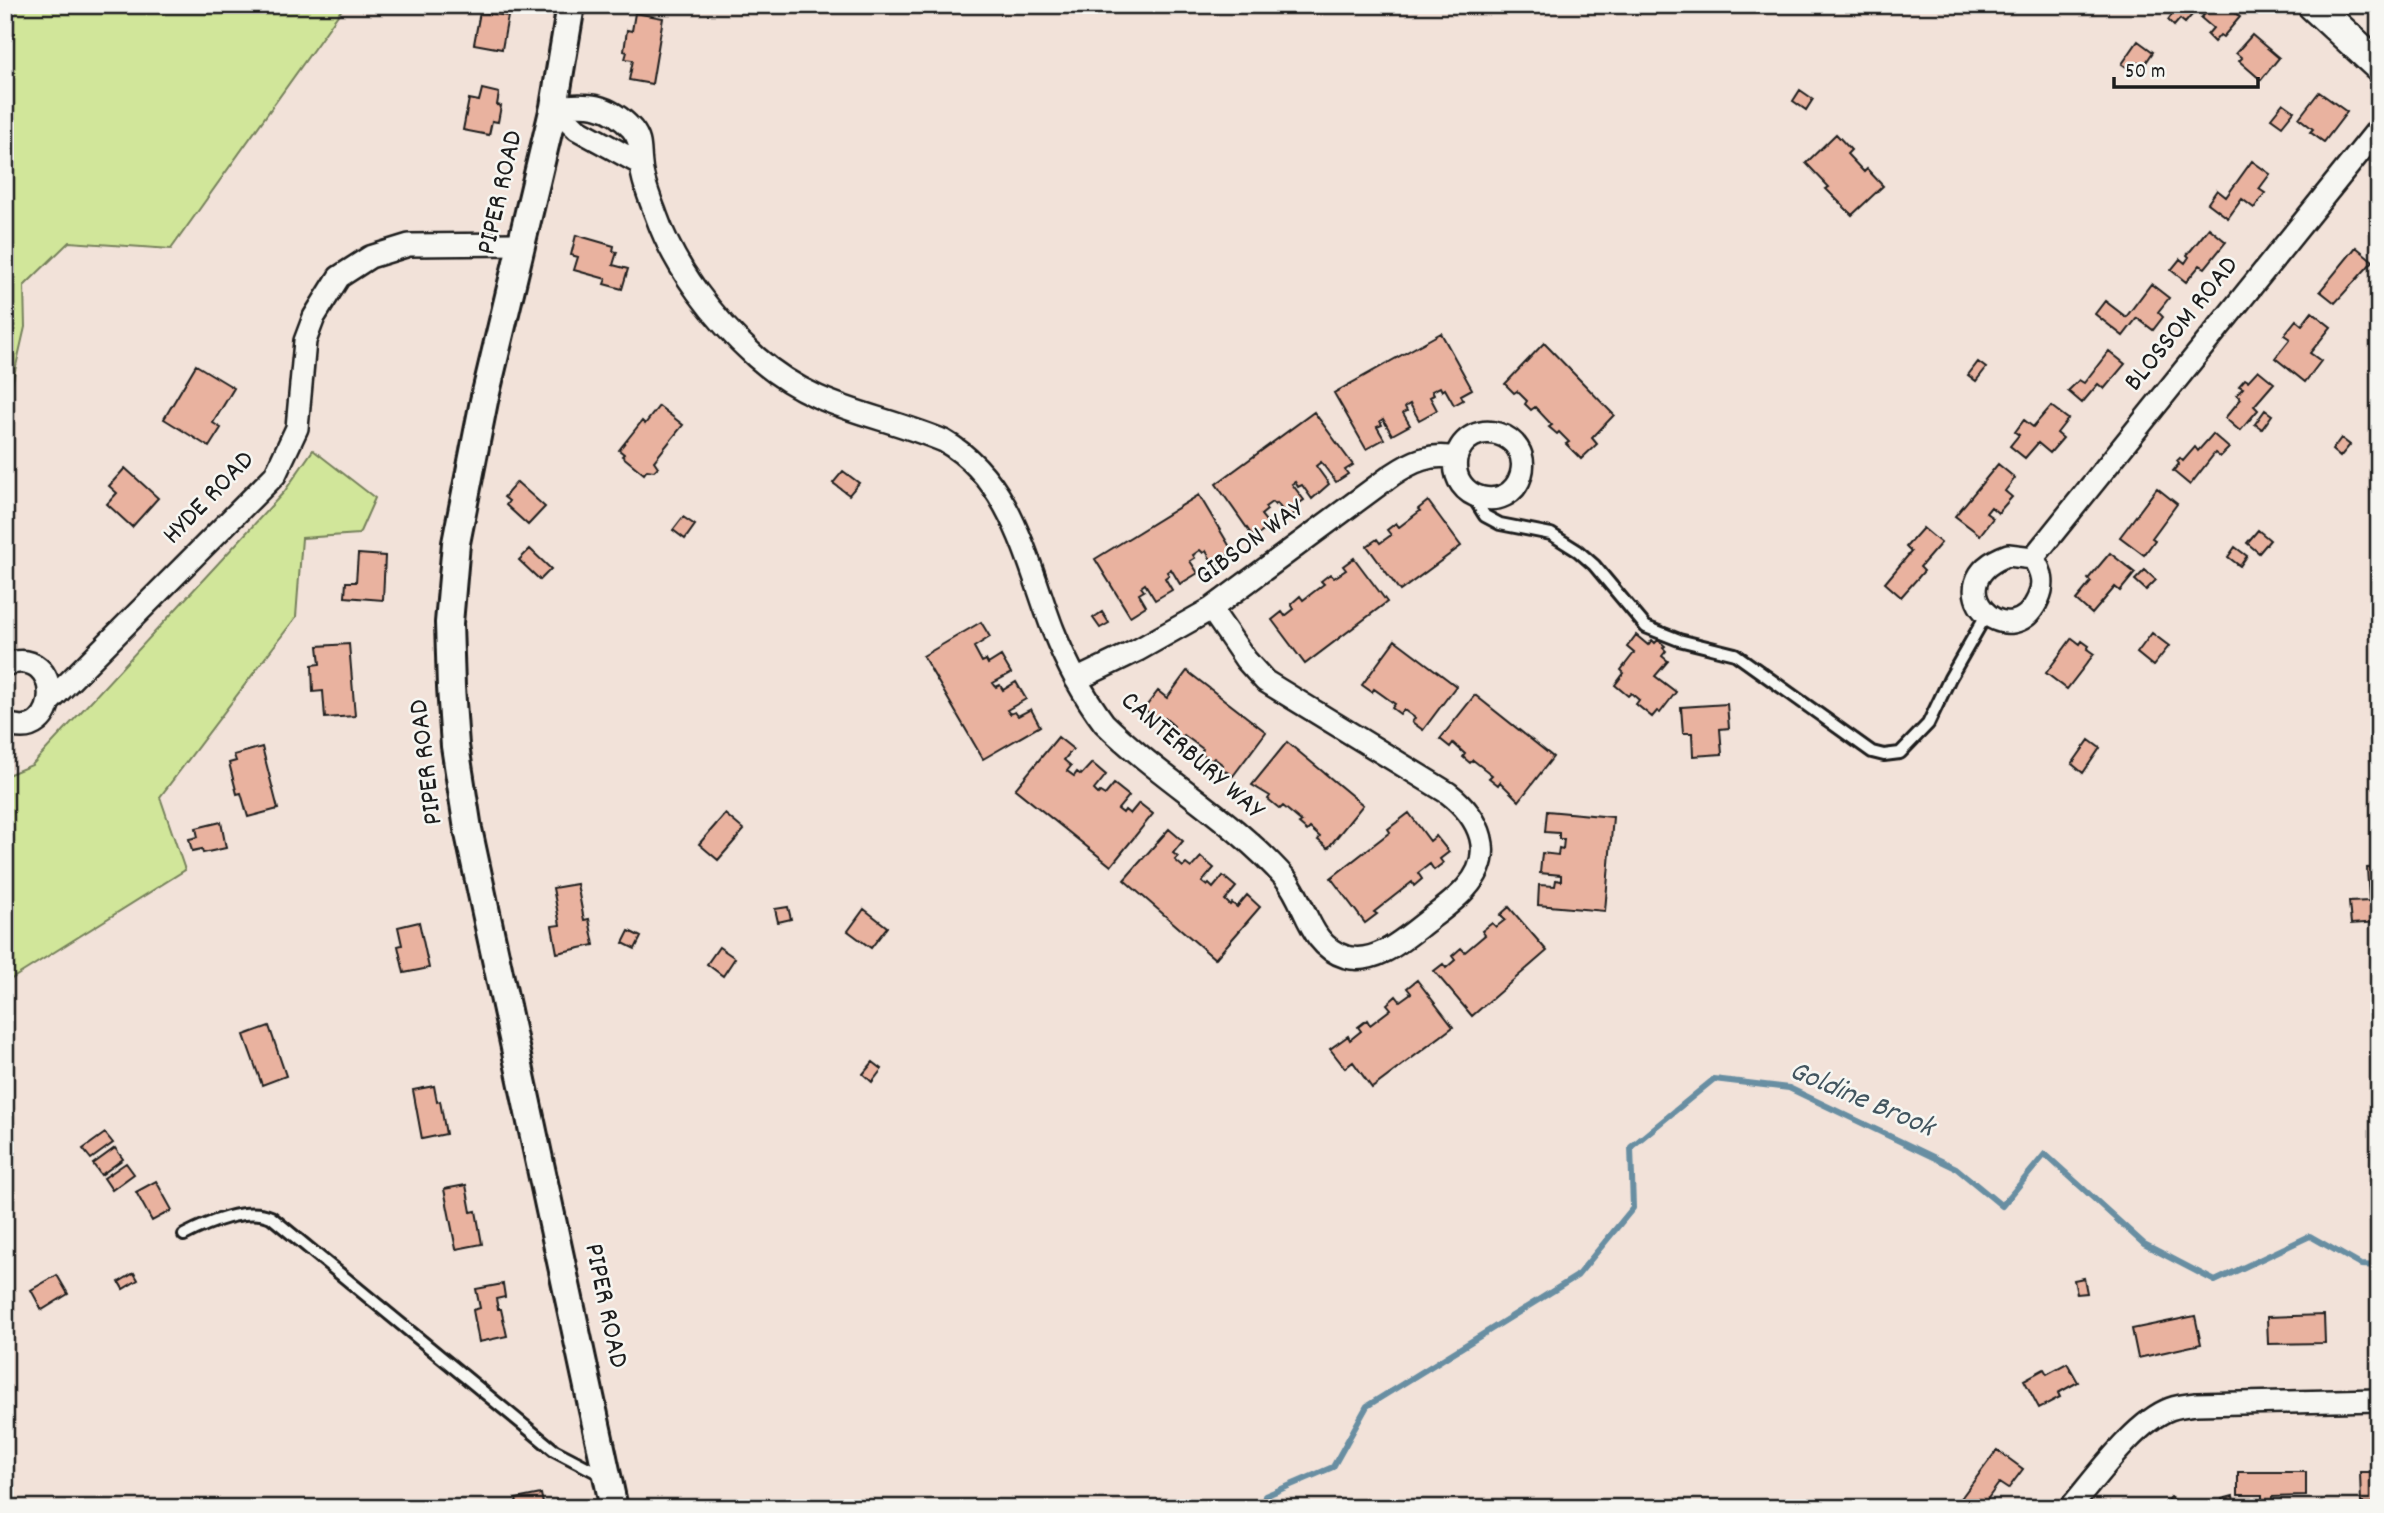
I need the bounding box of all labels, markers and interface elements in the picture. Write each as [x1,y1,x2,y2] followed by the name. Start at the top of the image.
[2114,46,2258,90] scale bar
[2125,58,2165,88] text: 50 m
[468,127,536,259] street label: PIPER ROAD
[2116,249,2250,401] street label: BLOSSOM ROAD
[155,443,265,555] street label: HYDE ROAD
[1188,490,1314,597] street label: GIBSON WAY
[1110,683,1272,831] street label: CANTERBURY WAY
[400,697,456,827] street label: PIPER ROAD
[1782,1051,1943,1152] water label: Goldine Brook
[571,1240,637,1372] street label: PIPER ROAD

